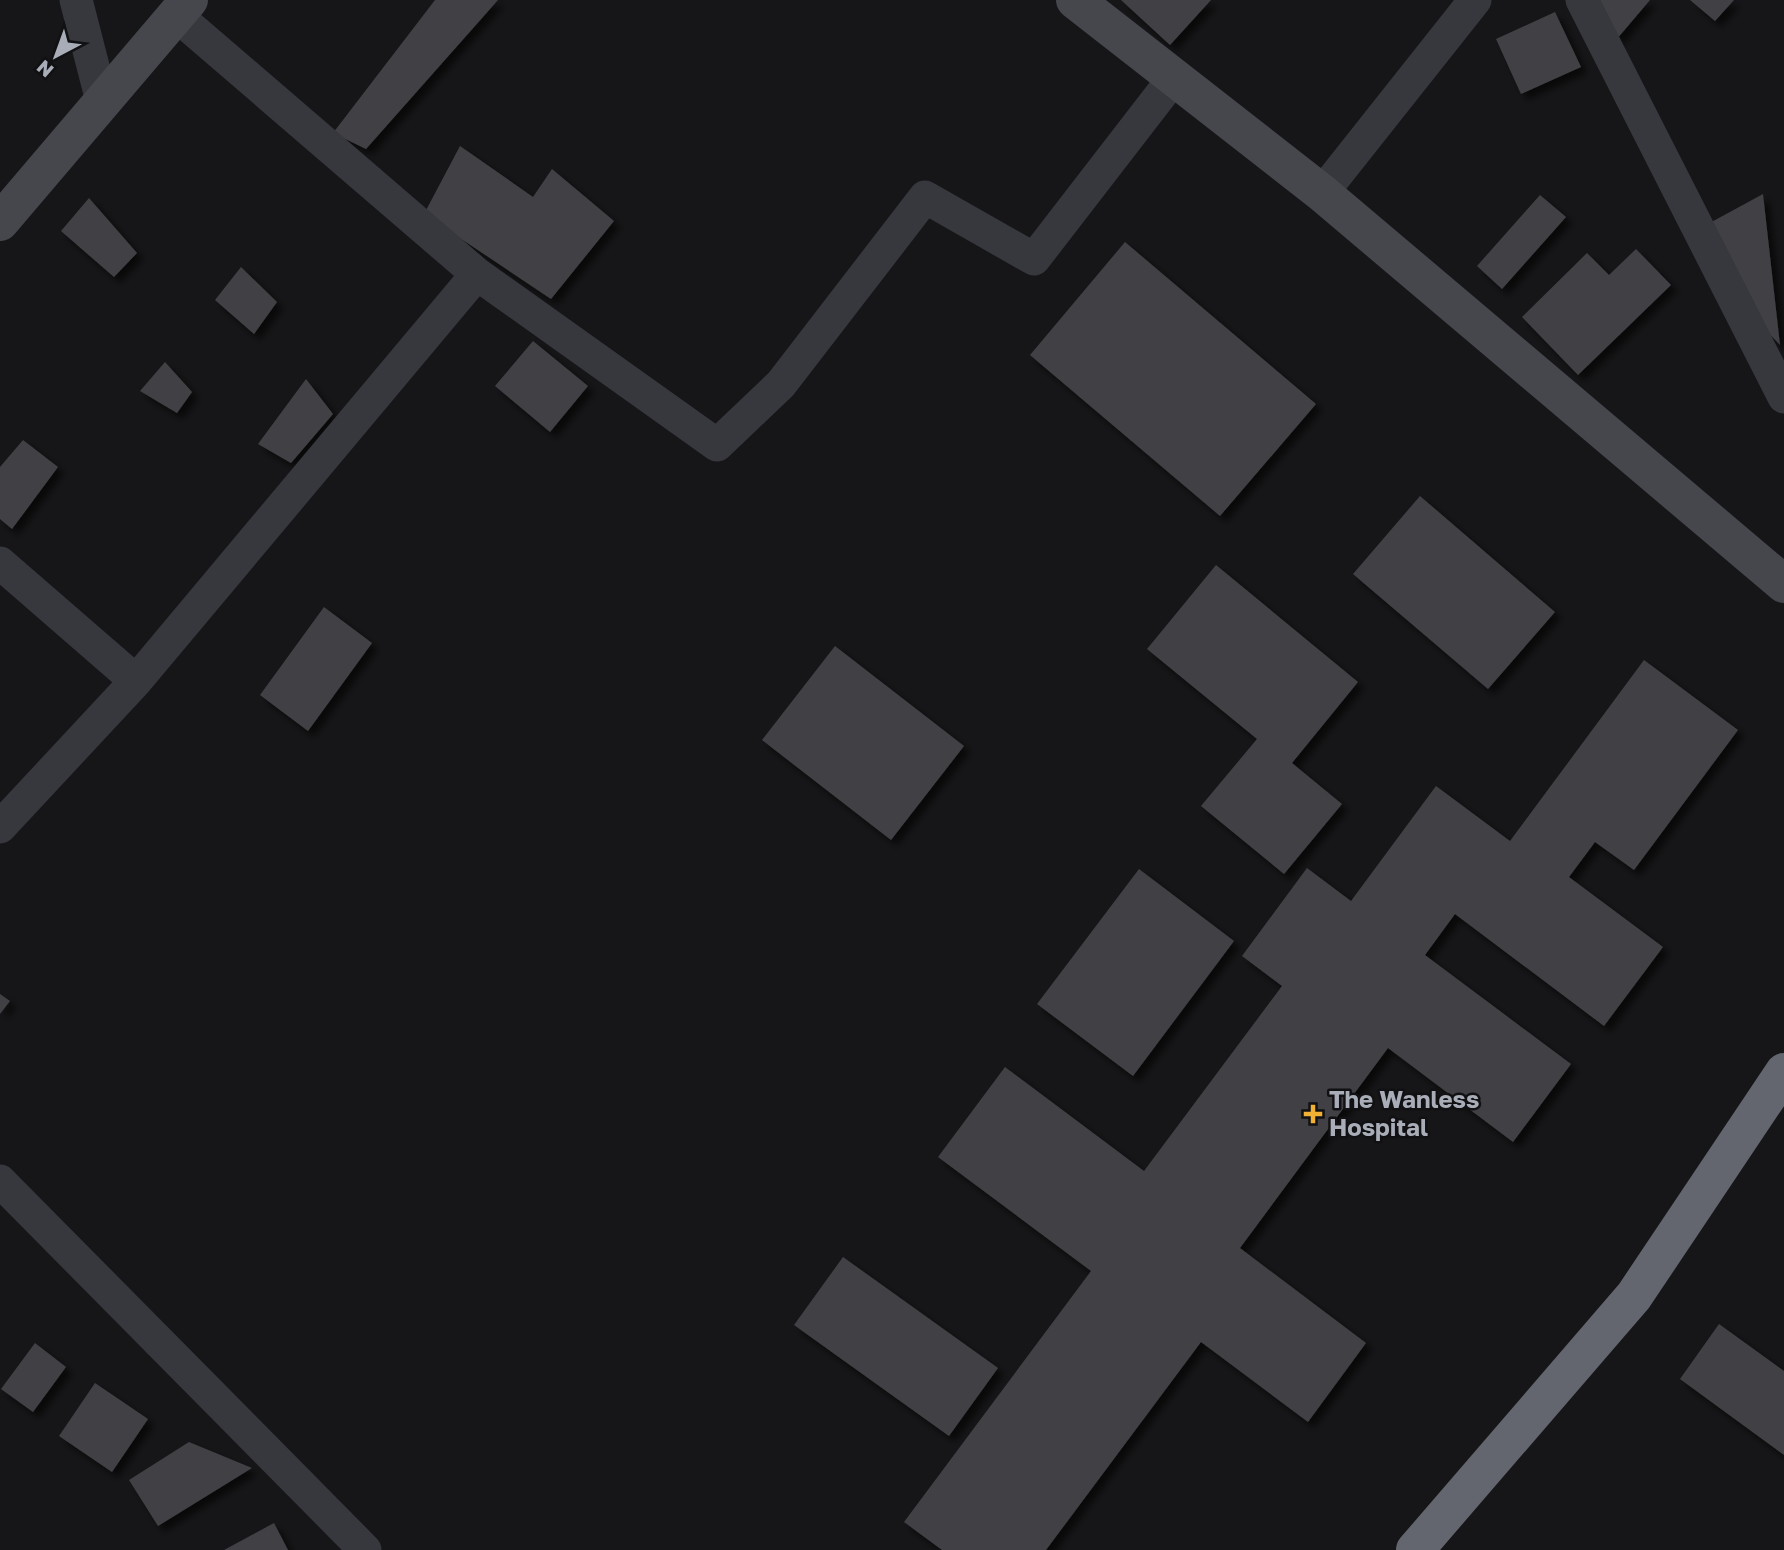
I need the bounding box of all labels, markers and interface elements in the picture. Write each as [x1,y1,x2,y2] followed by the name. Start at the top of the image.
[21,21,91,91] north arrow
[32,56,58,83] text: N
[1329,1084,1479,1141] place label: The Wanless Hospital
[1303,1104,1323,1124] marker: The Wanless Hospital

